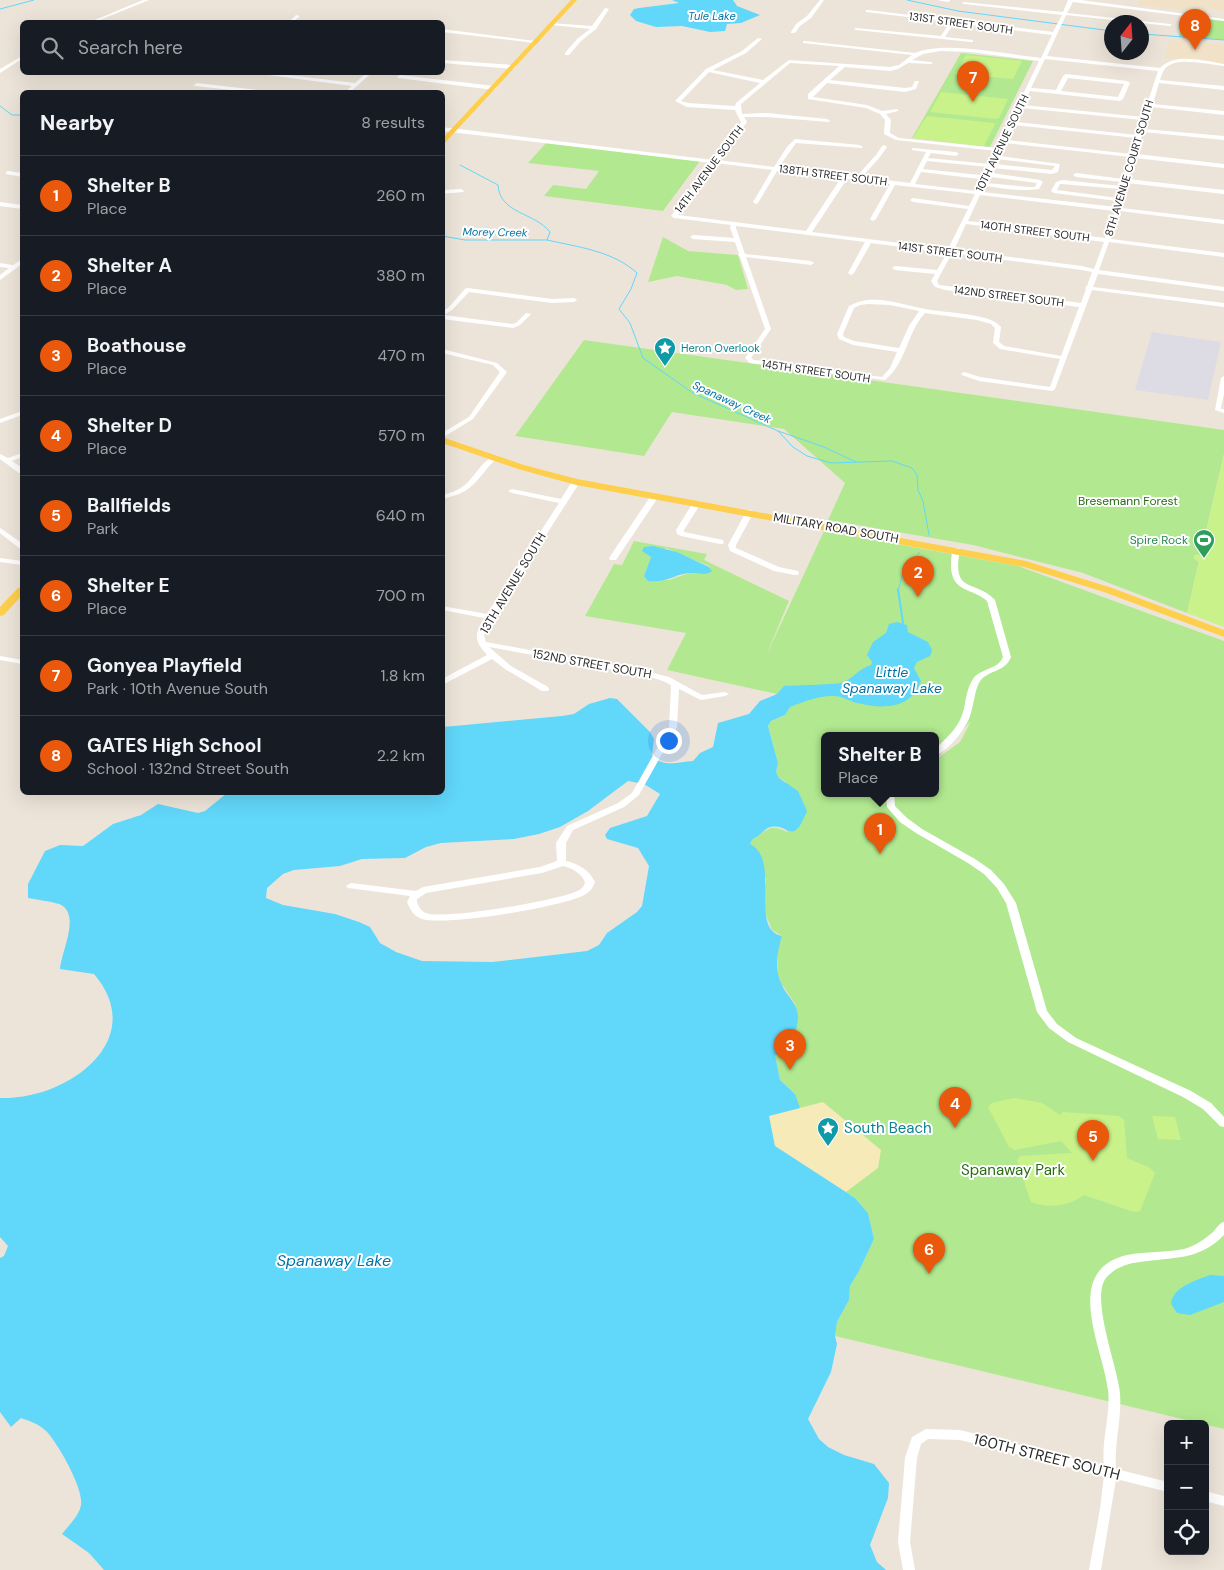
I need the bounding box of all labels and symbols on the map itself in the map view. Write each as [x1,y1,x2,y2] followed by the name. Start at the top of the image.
[688,9,736,23] water label: Tule Lake
[908,9,1014,37] street label: 131ST STREET SOUTH
[1179,9,1211,50] pin: 8
[1104,15,1149,60] north arrow
[957,61,989,102] pin: 7
[972,92,1032,194] street label: 10TH AVENUE SOUTH
[1102,98,1156,238] street label: 8TH AVENUE COURT SOUTH
[672,123,746,215] street label: 14TH AVENUE SOUTH
[778,161,888,189] street label: 138TH STREET SOUTH
[980,217,1090,245] street label: 140TH STREET SOUTH
[462,224,528,240] water label: Morey Creek
[897,239,1003,265] street label: 141ST STREET SOUTH
[953,282,1065,310] street label: 142ND STREET SOUTH
[653,336,677,367] place icon: Heron Overlook
[681,341,760,355] place label: Heron Overlook
[761,356,871,386] street label: 145TH STREET SOUTH
[690,378,774,426] water label: Spanaway Creek
[1078,493,1178,509] park label: Bresemann Forest
[772,509,900,547] street label: MILITARY ROAD SOUTH
[1192,528,1216,559] sports icon: Spire Rock
[476,529,550,637] street label: 13TH AVENUE SOUTH
[1130,532,1188,548] place label: Spire Rock
[902,556,934,597] pin: 2
[531,646,653,682] street label: 152ND STREET SOUTH
[842,663,942,697] water label: Little Spanaway Lake
[656,728,682,754] your location
[864,813,896,854] pin: 1
[774,1029,806,1070] pin: 3
[939,1087,971,1128] pin: 4
[816,1116,840,1147] place icon: South Beach
[844,1118,932,1138] place label: South Beach
[1077,1120,1109,1161] pin: 5
[961,1160,1065,1180] park label: Spanaway Park
[913,1233,945,1274] pin: 6
[277,1250,391,1271] water label: Spanaway Lake
[972,1429,1122,1485] street label: 160TH STREET SOUTH

